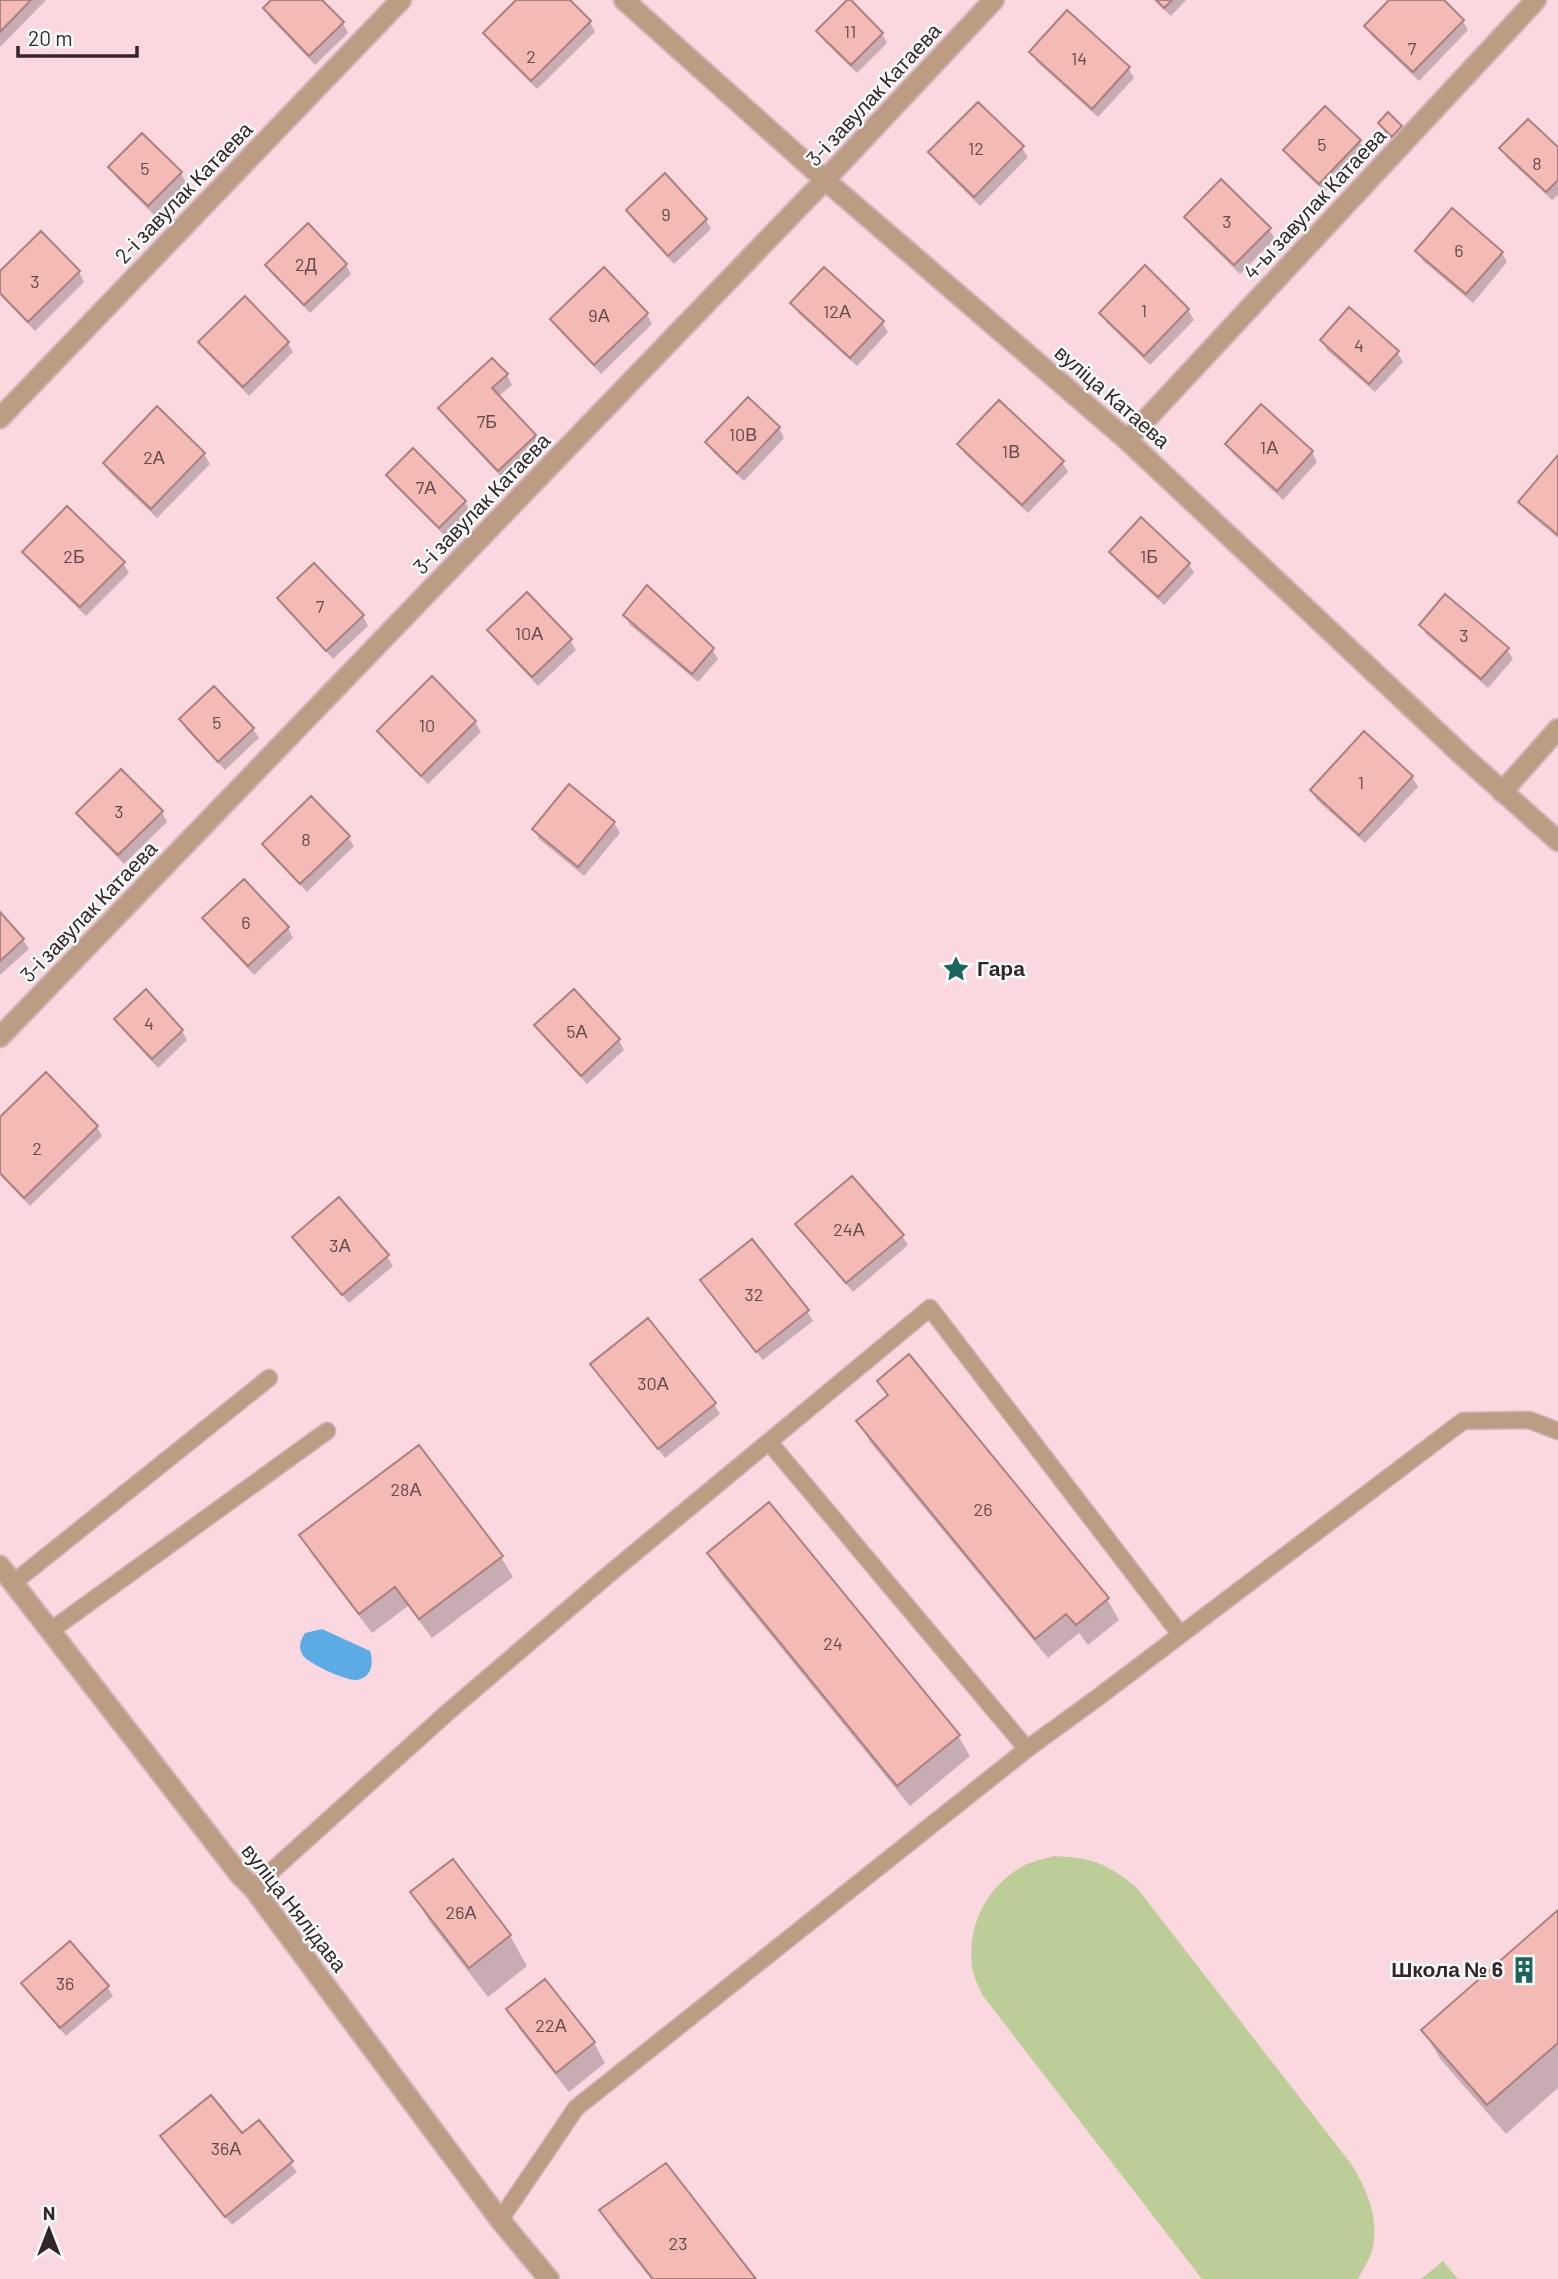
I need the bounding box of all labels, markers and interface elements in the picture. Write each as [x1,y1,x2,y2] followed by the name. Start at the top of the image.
[18,14,136,58] scale bar
[800,17,946,171] street label: 3-і завулак Катаева
[844,20,856,42] house number: 11
[28,25,73,50] text: 20 m
[1408,37,1417,59] house number: 7
[526,45,536,67] house number: 2
[1071,47,1087,69] house number: 14
[109,116,257,268] street label: 2-і завулак Катаева
[1237,122,1391,284] street label: 4-ы завулак Катаева
[1317,133,1327,155] house number: 5
[968,137,984,159] house number: 12
[1532,152,1542,174] house number: 8
[140,157,150,179] house number: 5
[661,203,671,225] house number: 9
[1222,210,1232,232] house number: 3
[1454,239,1464,261] house number: 6
[295,253,317,275] house number: 2Д
[30,270,40,292] house number: 3
[1141,299,1147,321] house number: 1
[823,300,851,322] house number: 12А
[588,304,610,326] house number: 9А
[1354,334,1364,356] house number: 4
[1050,339,1176,453] street label: вуліца Катаева
[477,410,497,432] house number: 7Б
[729,423,757,445] house number: 10В
[407,427,555,579] street label: 3-і завулак Катаева
[1260,436,1278,458] house number: 1А
[1002,440,1020,462] house number: 1В
[143,446,165,468] house number: 2А
[416,476,436,498] house number: 7А
[63,545,85,567] house number: 2Б
[1140,545,1158,567] house number: 1Б
[316,595,325,617] house number: 7
[515,622,543,644] house number: 10А
[1459,624,1469,646] house number: 3
[212,711,222,733] house number: 5
[419,714,435,736] house number: 10
[1358,771,1364,793] house number: 1
[114,800,124,822] house number: 3
[301,828,311,850] house number: 8
[14,835,162,987] street label: 3-і завулак Катаева
[241,911,251,933] house number: 6
[941,954,971,984] place icon: Гара
[977,955,1025,980] place label: Гара
[144,1012,154,1034] house number: 4
[566,1020,588,1042] house number: 5А
[32,1137,42,1159] house number: 2
[833,1218,865,1240] house number: 24А
[329,1234,351,1256] house number: 3А
[745,1283,763,1305] house number: 32
[637,1372,669,1394] house number: 30А
[390,1478,422,1500] house number: 28А
[974,1498,992,1520] house number: 26
[823,1632,843,1654] house number: 24
[237,1838,353,1976] street label: вуліца Нялідава
[446,1901,476,1923] house number: 26А
[1509,1955,1539,1985] building icon: Школа № 6
[1391,1956,1503,1981] place label: Школа № 6
[56,1972,74,1994] house number: 36
[535,2014,567,2036] house number: 22А
[211,2137,241,2159] house number: 36А
[14,2195,84,2265] north arrow
[43,2201,55,2224] text: N
[669,2232,687,2254] house number: 23

